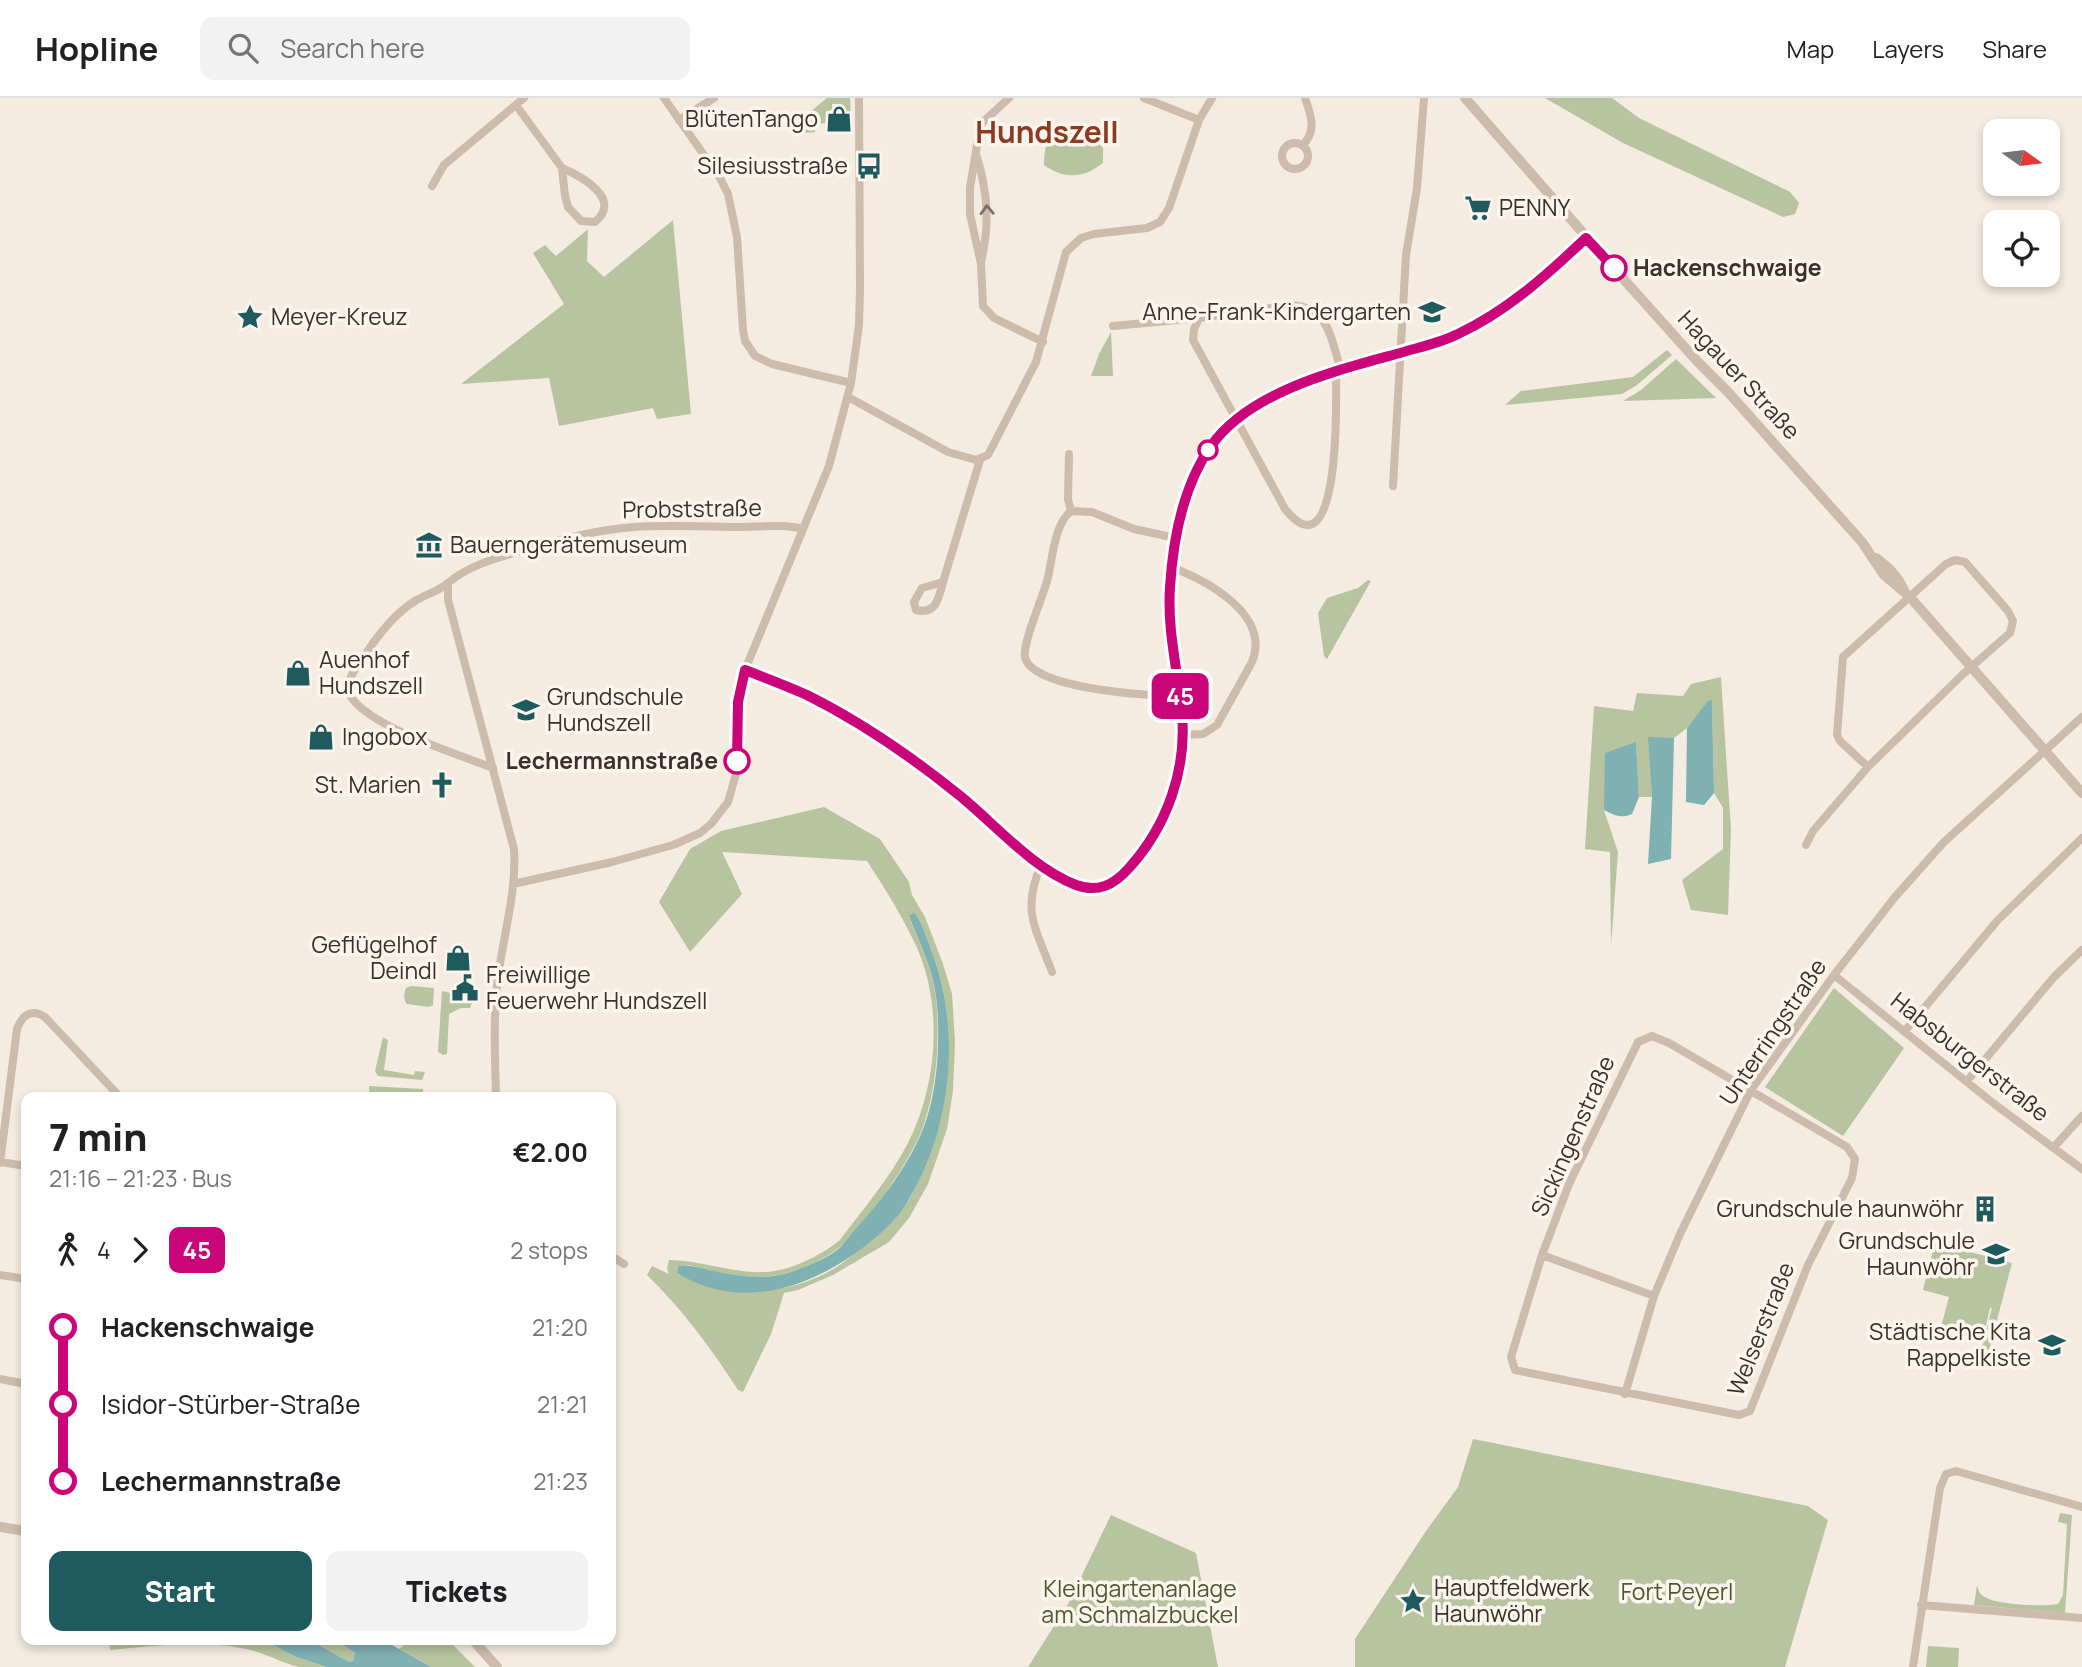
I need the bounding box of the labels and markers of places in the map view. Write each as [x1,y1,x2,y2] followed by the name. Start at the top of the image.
[685,102,818,134] place label: BlütenTango
[824,104,854,134] shop icon: BlütenTango
[697,149,848,181] place label: Silesiusstraße
[854,151,884,181] bus stop icon: Silesiusstraße
[1499,191,1570,223] place label: PENNY
[1463,193,1493,223] supermarket icon: PENNY
[1633,251,1822,283] place label: Hackenschwaige
[1601,255,1627,281] marker: Hackenschwaige
[1142,295,1411,327] place label: Anne-Frank-Kindergarten
[1417,297,1447,327] school or university icon: Anne-Frank-Kindergarten
[271,300,408,332] place label: Meyer-Kreuz
[235,302,265,332] place icon: Meyer-Kreuz
[1198,440,1218,460] unlabelled marker
[450,528,687,560] place label: Bauerngerätemuseum
[414,530,444,560] museum icon: Bauerngerätemuseum
[319,643,423,701] place label: Auenhof Hundszell
[283,658,313,688] shop icon: Auenhof Hundszell
[547,680,683,738] place label: Grundschule Hundszell
[511,695,541,725] school or university icon: Grundschule Hundszell
[342,720,427,752] place label: Ingobox
[306,722,336,752] shop icon: Ingobox
[506,744,718,776] place label: Lechermannstraße
[724,748,750,774] marker: Lechermannstraße
[315,768,421,800] place label: St. Marien
[427,770,457,800] church icon: St. Marien
[311,928,437,986] place label: Geflügelhof Deindl
[443,943,473,973] shop icon: Geflügelhof Deindl
[486,958,707,1016] place label: Freiwillige Feuerwehr Hundszell
[450,973,480,1003] public building icon: Freiwillige Feuerwehr Hundszell
[1717,1192,1964,1224] place label: Grundschule haunwöhr
[1970,1194,2000,1224] building icon: Grundschule haunwöhr
[1839,1224,1975,1282] place label: Grundschule Haunwöhr
[1981,1239,2011,1269] school or university icon: Grundschule Haunwöhr
[1869,1315,2031,1373] place label: Städtische Kita Rappelkiste
[2037,1330,2067,1360] school or university icon: Städtische Kita Rappelkiste
[1434,1571,1590,1629] place label: Hauptfeldwerk Haunwöhr
[1398,1586,1428,1616] place icon: Hauptfeldwerk Haunwöhr

